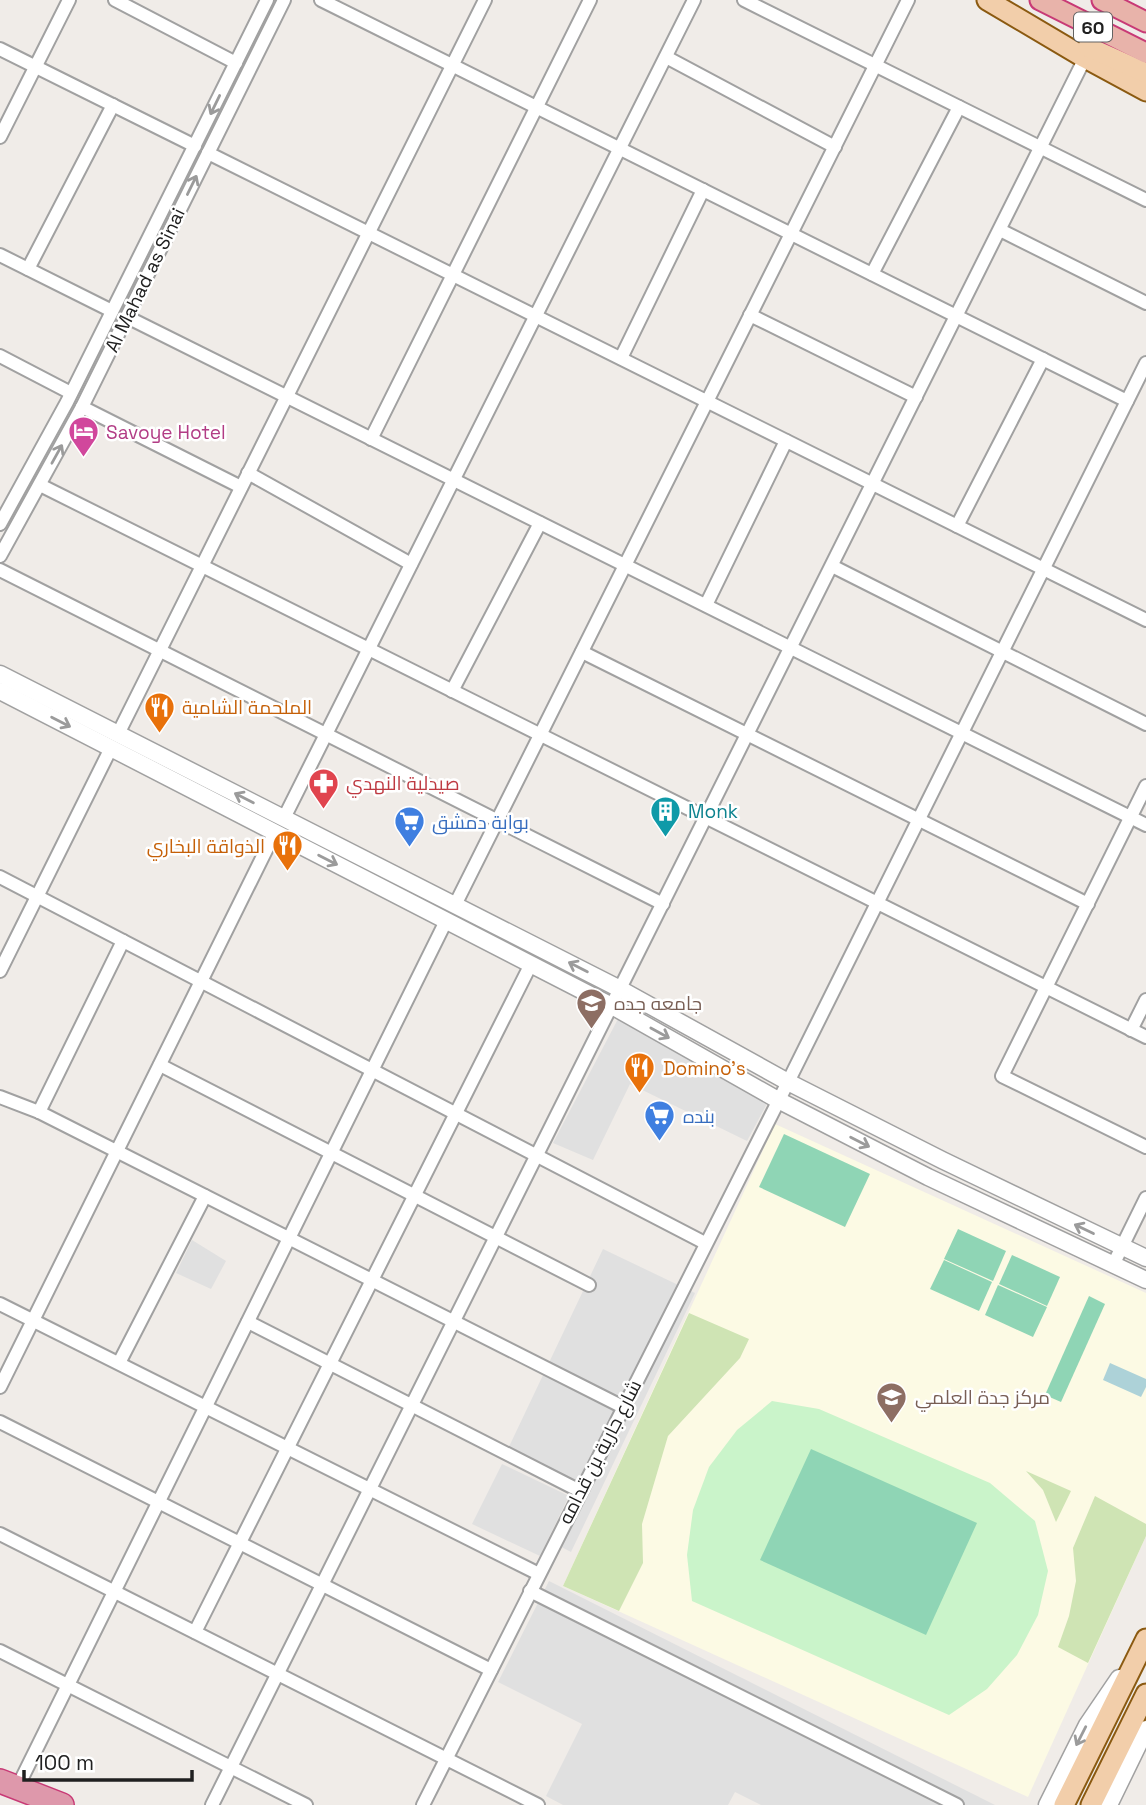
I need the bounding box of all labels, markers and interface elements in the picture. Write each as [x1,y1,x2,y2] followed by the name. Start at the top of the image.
[1074,12,1112,42] road number: 60
[207,94,221,115] one-way arrow
[186,175,200,196] one-way arrow
[99,204,191,356] street label: Al Mahad as Sinai
[66,415,100,459] hotel icon: Savoye Hotel
[106,420,226,445] place label: Savoye Hotel
[50,444,64,464] one-way arrow
[142,690,176,734] restaurant icon: الملحمة الشامية
[182,695,312,720] place label: الملحمة الشامية
[50,716,71,730] one-way arrow
[306,766,340,810] pharmacy icon: صيدلية النهدي
[346,771,460,798] place label: صيدلية النهدي
[234,790,255,804] one-way arrow
[648,794,682,838] building icon: Monk
[688,799,738,824] place label: Monk
[392,805,426,849] supermarket icon: بوابة دمشق
[432,810,529,835] place label: بوابة دمشق
[271,829,305,873] restaurant icon: الذواقة البخاري
[147,834,265,861] place label: الذواقة البخاري
[317,854,338,867] one-way arrow
[568,960,589,974] one-way arrow
[574,986,608,1030] school or university icon: جامعه جده
[614,991,702,1016] place label: جامعه جده
[650,1026,670,1040] one-way arrow
[623,1051,657,1095] restaurant icon: Domino's
[663,1056,746,1081] place label: Domino's
[643,1099,677,1143] supermarket icon: بنده
[683,1104,715,1129] place label: بنده
[849,1135,870,1149] one-way arrow
[1074,1222,1095,1236] one-way arrow
[553,1376,648,1529] street label: شارع جارية بن قدامه
[875,1380,909,1424] school or university icon: مركز جدة العلمي
[915,1385,1050,1412] place label: مركز جدة العلمي
[1074,1725,1088,1746] one-way arrow
[24,1738,192,1782] scale bar
[35,1749,94,1776] text: 100 m

